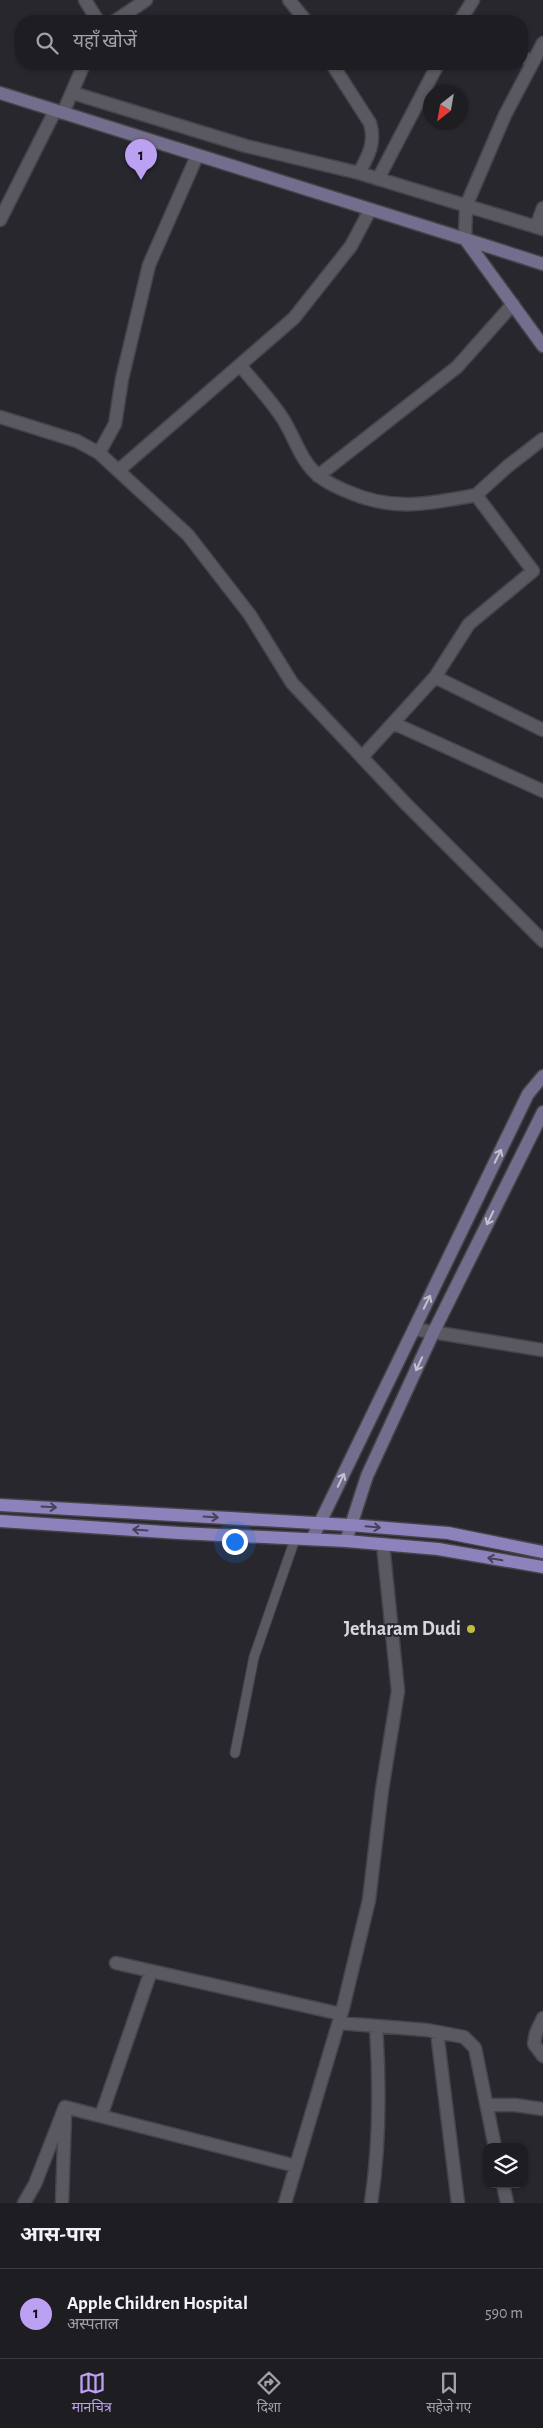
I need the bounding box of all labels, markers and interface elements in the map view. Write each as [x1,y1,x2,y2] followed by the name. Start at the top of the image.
[15,15,528,70] search box
[33,29,61,57] icon: search
[73,32,137,51] text: यहाँ खोजें
[423,85,468,130] north arrow
[125,139,157,180] pin: 1
[493,1148,503,1163] one-way arrow
[485,1211,495,1226] one-way arrow
[423,1295,432,1310] one-way arrow
[414,1356,423,1371] one-way arrow
[336,1472,346,1487] one-way arrow
[40,1503,56,1512] one-way arrow
[203,1512,219,1522] one-way arrow
[365,1522,381,1532] one-way arrow
[132,1526,148,1535] one-way arrow
[222,1529,248,1555] your location
[487,1553,503,1563] one-way arrow
[344,1619,461,1639] place label: Jetharam Dudi
[465,1623,477,1635] marker: Jetharam Dudi
[483,2143,528,2188] map controls
[483,2143,528,2188] button: layers
[20,2224,101,2245] text: आस-पास
[67,2294,248,2313] text: Apple Children Hospital
[33,2305,39,2321] text: 1
[485,2305,523,2321] text: 590 m
[67,2316,119,2332] text: अस्पताल
[72,2369,112,2418] tab: मानचित्र
[255,2369,283,2418] tab: दिशा
[426,2369,471,2418] tab: सहेजे गए

